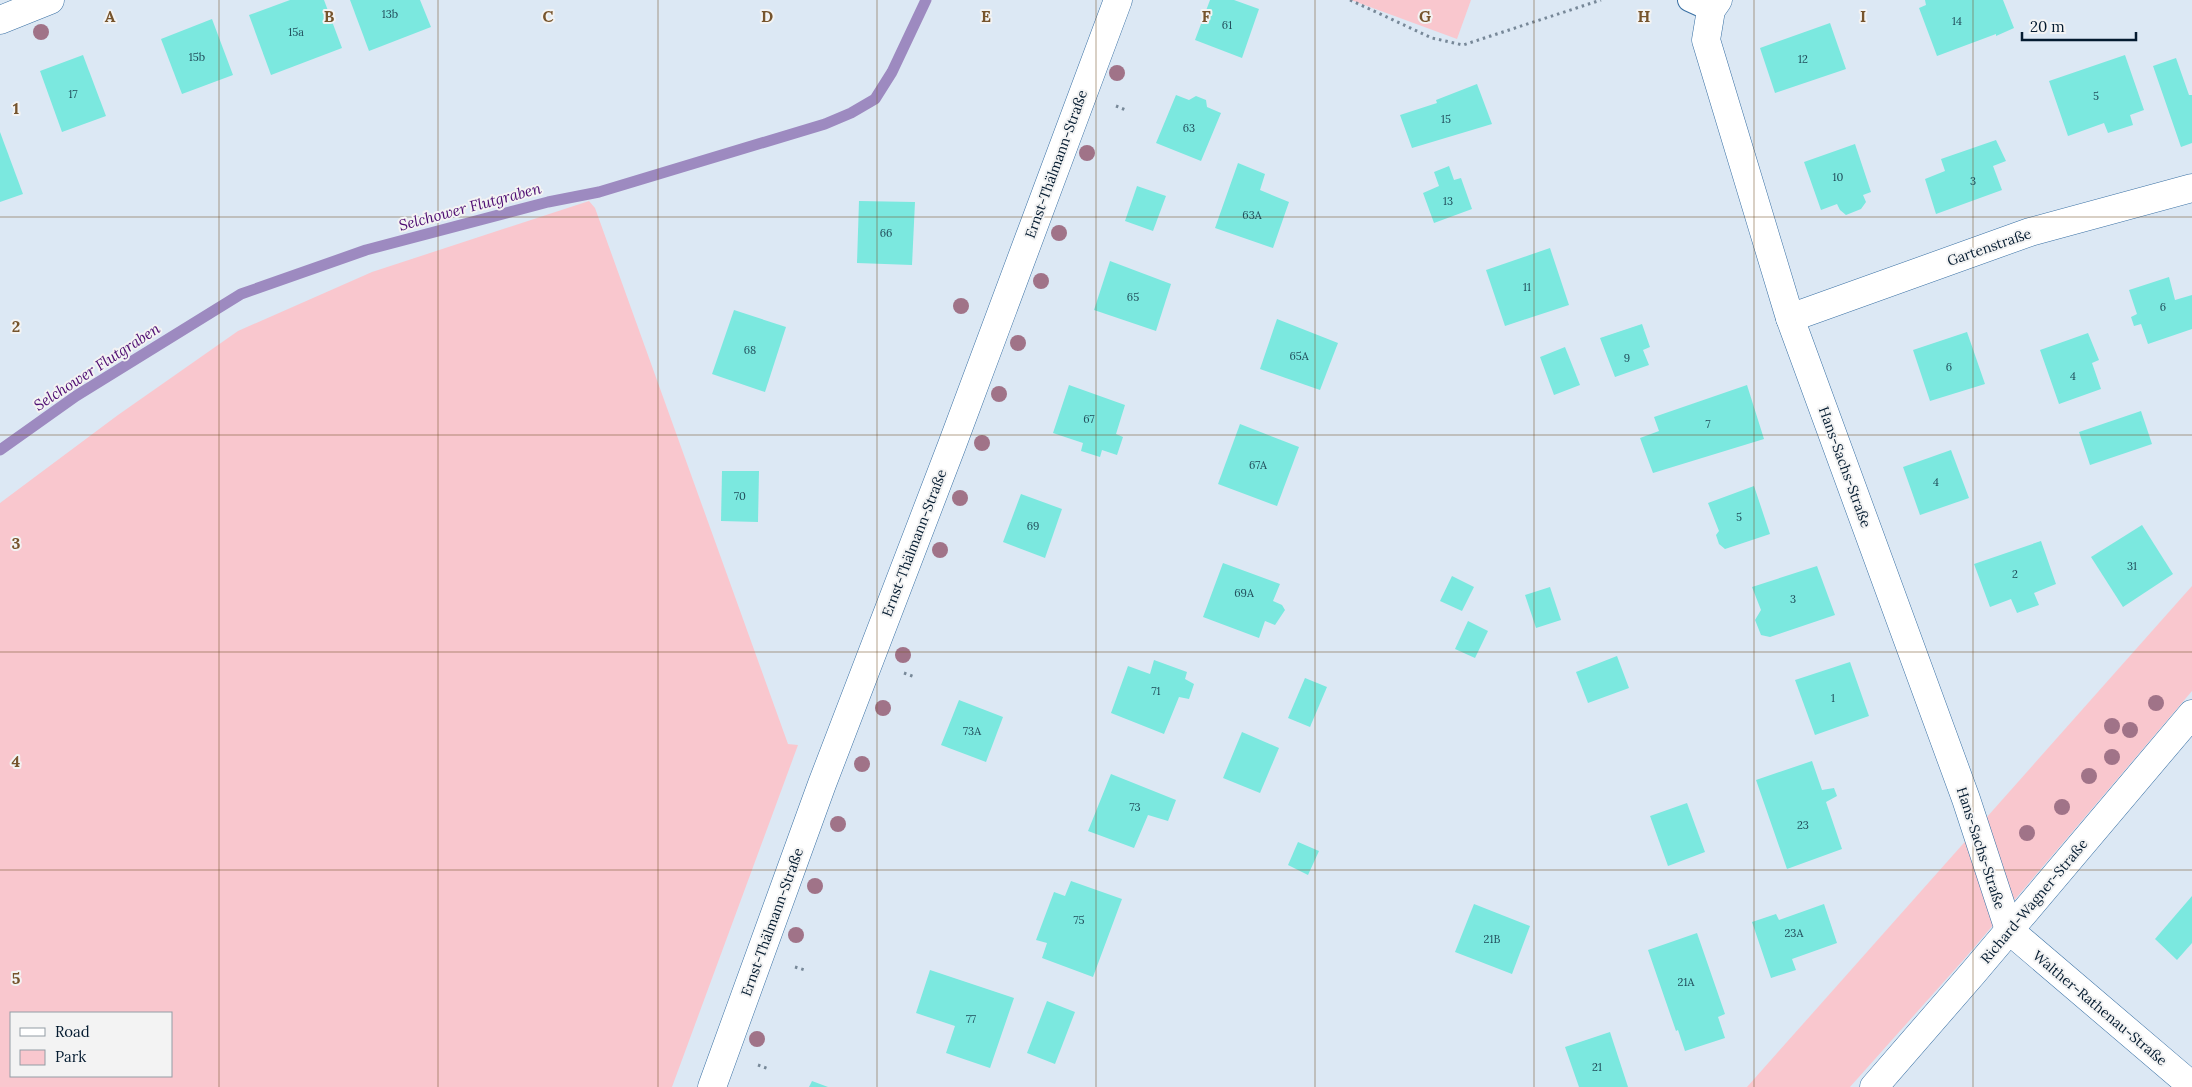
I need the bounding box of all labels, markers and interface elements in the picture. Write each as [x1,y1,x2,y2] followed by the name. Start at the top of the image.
[105,6,116,26] text: A
[324,6,335,26] text: B
[542,6,554,26] text: C
[761,6,773,26] text: D
[981,6,991,26] text: E
[1201,6,1211,26] text: F
[1419,6,1431,26] text: G
[1638,6,1651,26] text: H
[1860,6,1866,26] text: I
[382,7,398,21] house number: 13b
[2022,10,2136,42] scale bar
[1952,14,1962,28] house number: 14
[2030,17,2065,36] text: 20 m
[1222,18,1232,32] house number: 61
[288,25,304,39] house number: 15a
[189,50,205,64] house number: 15b
[1798,52,1808,66] house number: 12
[68,87,78,101] house number: 17
[1021,87,1091,241] street label: Ernst-Thälmann-Straße
[2093,89,2099,103] house number: 5
[13,98,19,118] text: 1
[1441,112,1451,126] house number: 15
[1183,121,1195,135] house number: 63
[1833,170,1844,184] house number: 10
[1970,174,1976,188] house number: 3
[397,178,544,235] water label: Selchower Flutgraben
[1443,194,1453,208] house number: 13
[1242,208,1263,222] house number: 63A
[1945,224,2034,270] street label: Gartenstraße
[880,226,892,240] house number: 66
[1523,280,1531,294] house number: 11
[1127,290,1139,304] house number: 65
[2160,300,2166,314] house number: 6
[12,316,20,336] text: 2
[30,318,164,414] water label: Selchower Flutgraben
[744,343,756,357] house number: 68
[1289,349,1310,363] house number: 65A
[1624,351,1630,365] house number: 9
[1946,360,1952,374] house number: 6
[2070,369,2076,383] house number: 4
[1815,404,1875,530] street label: Hans-Sachs-Straße
[1083,412,1095,426] house number: 67
[1705,417,1711,431] house number: 7
[1249,458,1268,472] house number: 67A
[878,466,951,619] street label: Ernst-Thälmann-Straße
[1933,475,1939,489] house number: 4
[734,489,746,503] house number: 70
[1736,510,1742,524] house number: 5
[1027,519,1039,533] house number: 69
[12,533,21,553] text: 3
[2127,559,2137,573] house number: 31
[2012,567,2018,581] house number: 2
[1234,586,1255,600] house number: 69A
[1790,592,1796,606] house number: 3
[1151,684,1161,698] house number: 71
[1831,691,1835,705] house number: 1
[963,724,982,738] house number: 73A
[12,751,21,771] text: 4
[1953,785,2009,912] street label: Hans-Sachs-Straße
[1129,800,1141,814] house number: 73
[1797,818,1809,832] house number: 23
[1977,835,2092,967] street label: Richard-Wagner-Straße
[737,845,807,999] street label: Ernst-Thälmann-Straße
[1073,913,1085,927] house number: 75
[1785,926,1804,940] house number: 23A
[1484,932,1501,946] house number: 21B
[2029,946,2171,1070] street label: Walther-Rathenau-Straße
[12,968,21,988] text: 5
[1678,975,1696,989] house number: 21A
[10,1012,172,1077] legend
[966,1012,976,1026] house number: 77
[55,1022,90,1041] text: Road
[55,1047,86,1066] text: Park
[1592,1060,1602,1074] house number: 21

